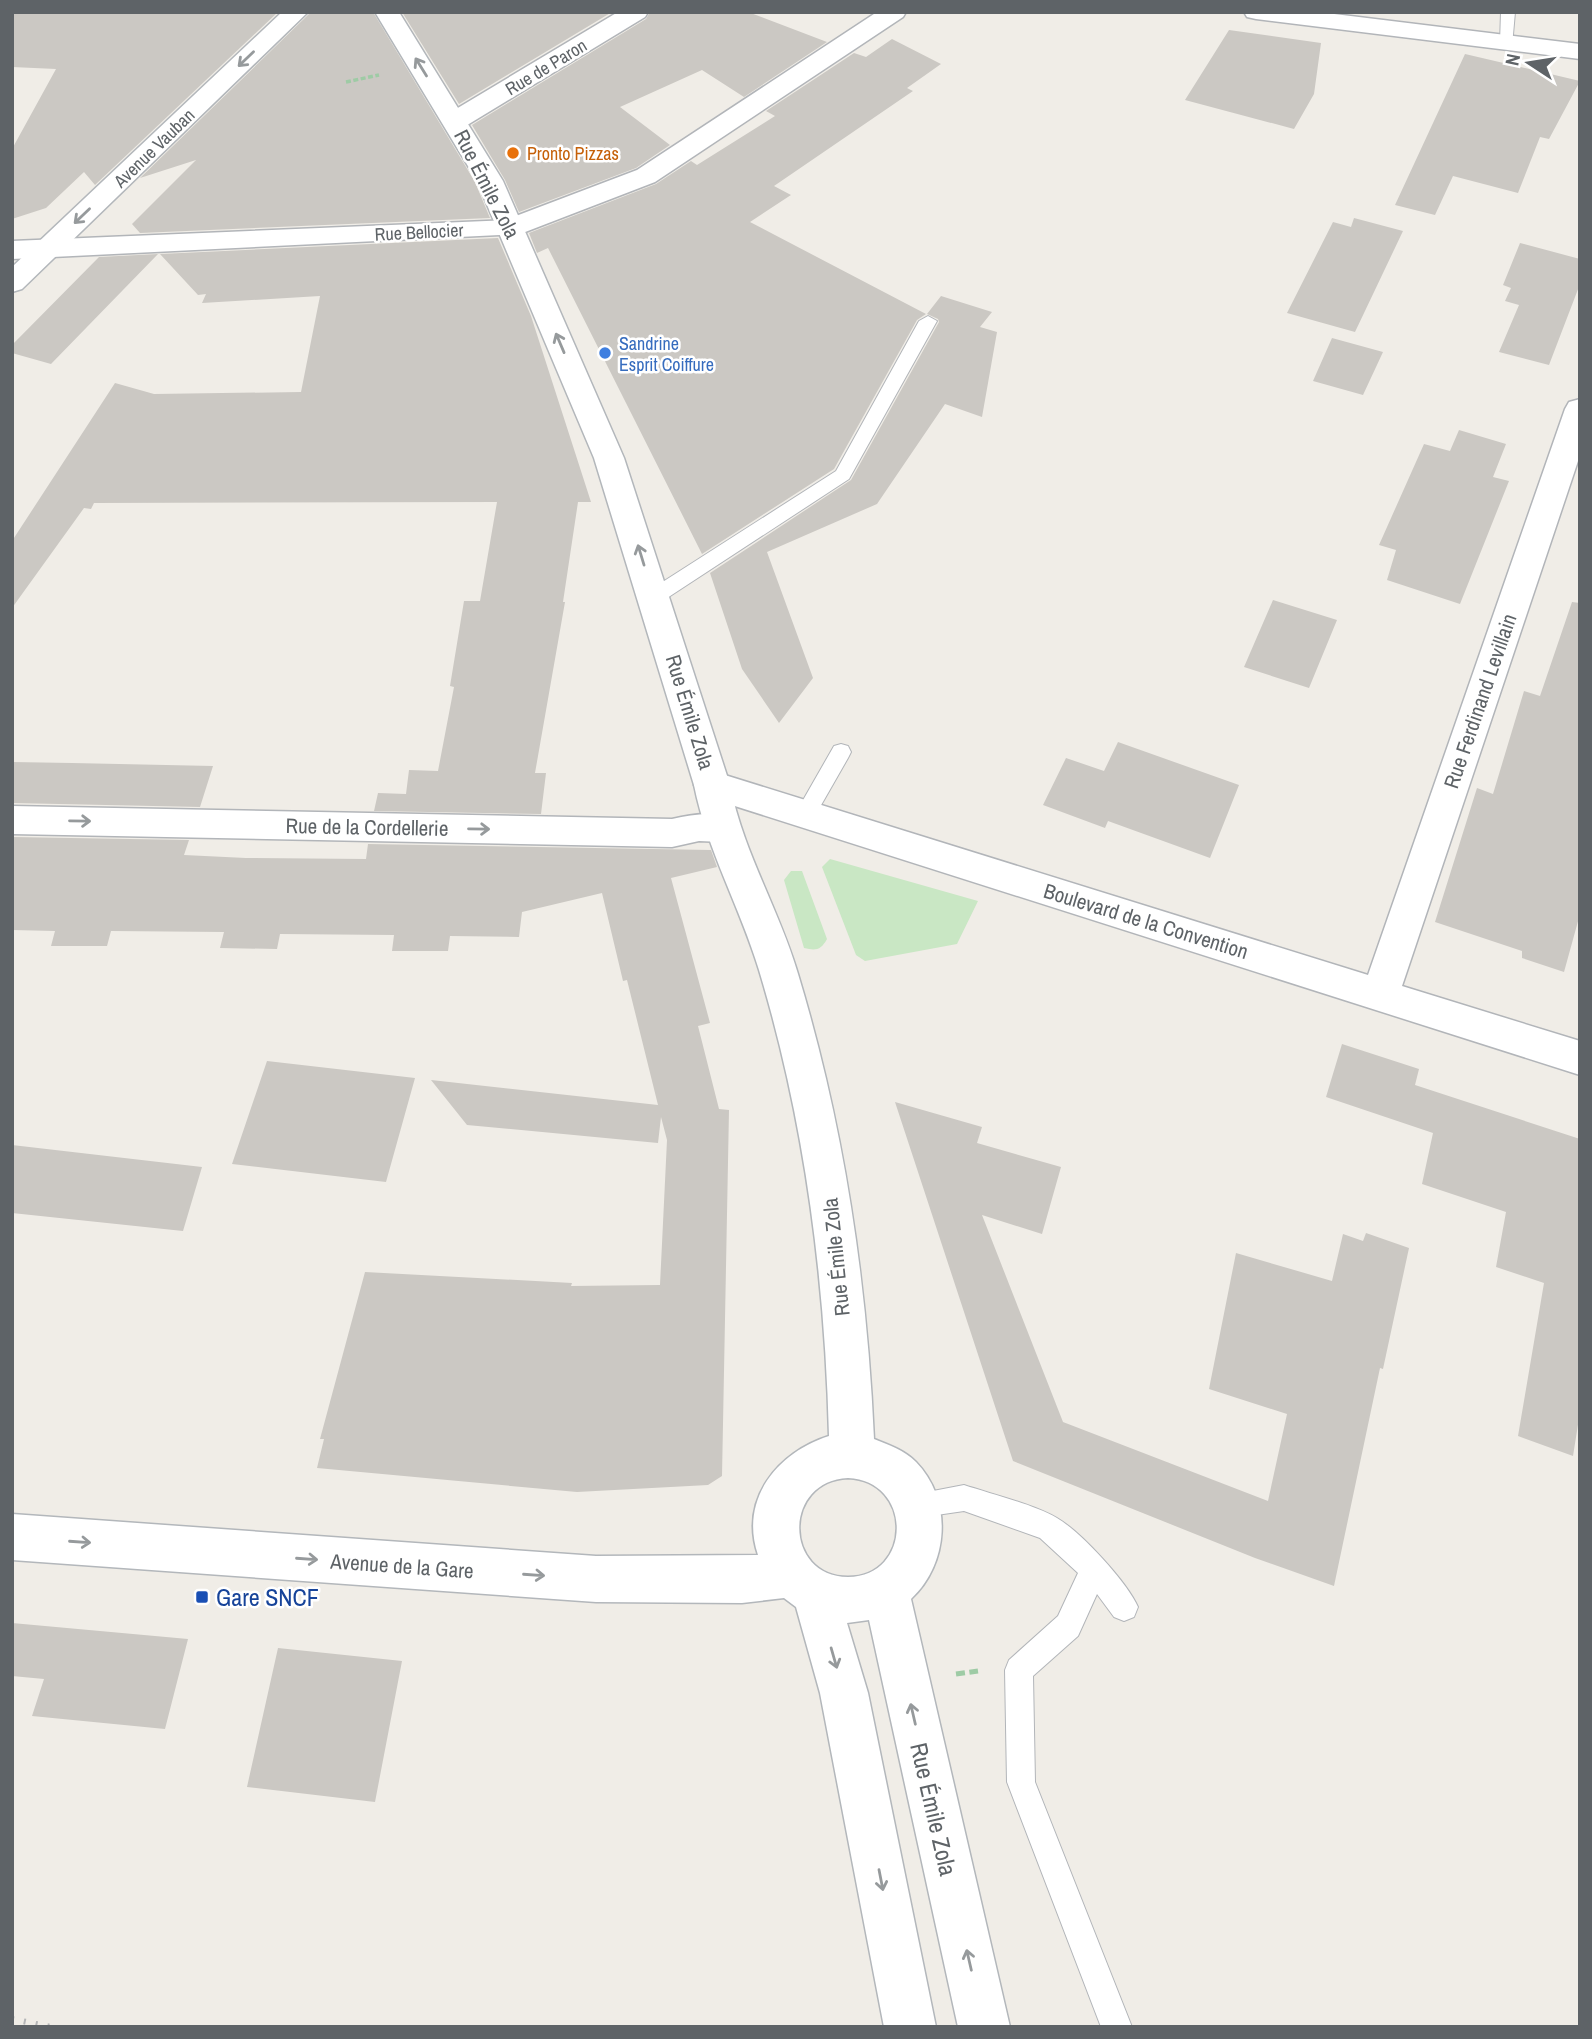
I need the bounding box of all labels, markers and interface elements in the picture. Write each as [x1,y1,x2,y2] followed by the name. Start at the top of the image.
[1494,28,1564,98] north arrow
[501,33,591,101] street label: Rue de Paron
[238,51,255,68] one-way arrow
[1498,51,1526,68] text: N
[414,58,429,77] one-way arrow
[107,103,200,194] street label: Avenue Vauban
[447,125,527,244] street label: Rue Émile Zola
[527,141,619,166] place label: Pronto Pizzas
[505,145,521,161] marker: Pronto Pizzas
[74,208,91,225] one-way arrow
[374,217,464,247] street label: Rue Bellocier
[619,331,714,377] place label: Sandrine Esprit Coiffure
[553,333,566,355] one-way arrow
[597,345,613,361] marker: Sandrine Esprit Coiffure
[634,545,647,567] one-way arrow
[1437,610,1523,792] street label: Rue Ferdinand Levillain
[659,651,721,773] street label: Rue Émile Zola
[285,811,449,843] street label: Rue de la Cordellerie
[69,815,92,828] one-way arrow
[468,823,491,836] one-way arrow
[1040,876,1252,966] street label: Boulevard de la Convention
[815,1196,857,1318] street label: Rue Émile Zola
[69,1536,91,1549] one-way arrow
[329,1546,474,1585] street label: Avenue de la Gare
[295,1553,318,1566] one-way arrow
[522,1569,545,1582] one-way arrow
[216,1581,319,1613] place label: Gare SNCF
[194,1589,210,1605] marker: Gare SNCF
[828,1647,841,1669] one-way arrow
[906,1703,919,1726] one-way arrow
[903,1739,965,1879] street label: Rue Émile Zola
[875,1868,888,1891] one-way arrow
[961,1949,975,1972] one-way arrow

